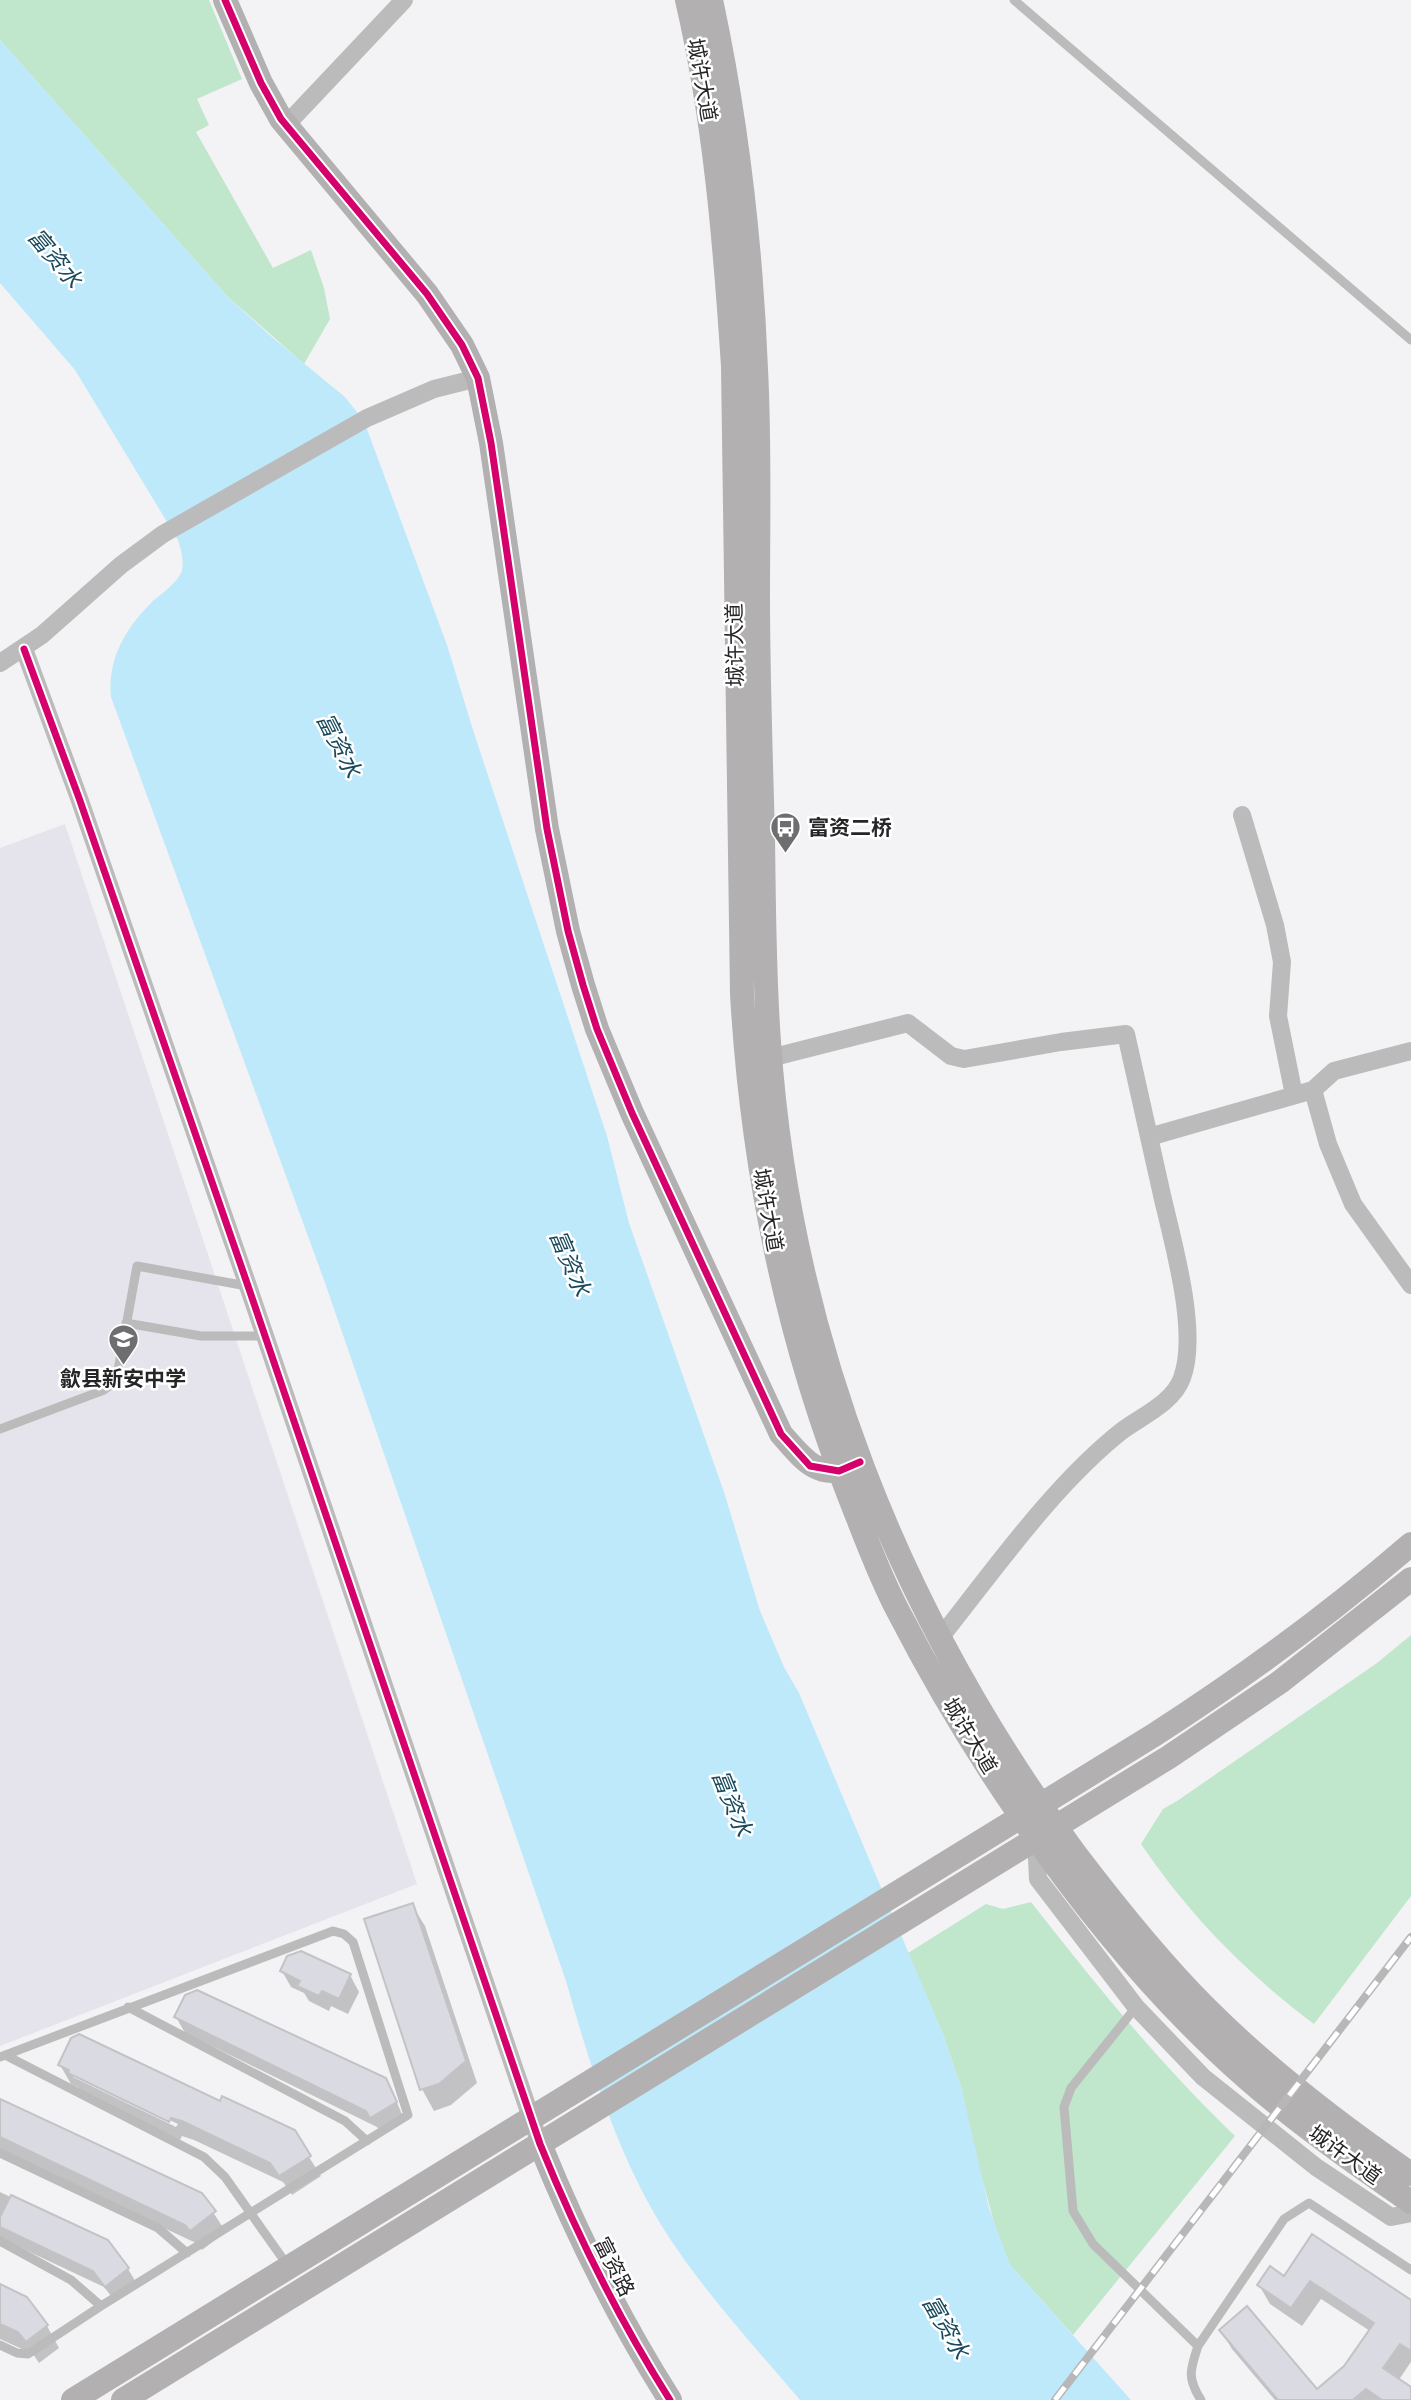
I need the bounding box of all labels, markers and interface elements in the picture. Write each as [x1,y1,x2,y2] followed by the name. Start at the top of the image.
[683,36,722,123] street label: 城许大道
[22,223,89,294] water label: 富资水
[721,603,748,687] street label: 城许大道
[311,708,368,783] water label: 富资水
[768,811,802,855] bus stop icon: 富资二桥
[808,815,892,840] place label: 富资二桥
[749,1166,788,1253] street label: 城许大道
[544,1226,597,1301] water label: 富资水
[106,1322,140,1366] school or university icon: 歙县新安中学
[60,1366,186,1391] place label: 歙县新安中学
[938,1693,1003,1778] street label: 城许大道
[706,1766,758,1841] water label: 富资水
[1304,2120,1387,2189] street label: 城许大道
[589,2233,640,2301] street label: 富资路
[917,2290,976,2365] water label: 富资水

